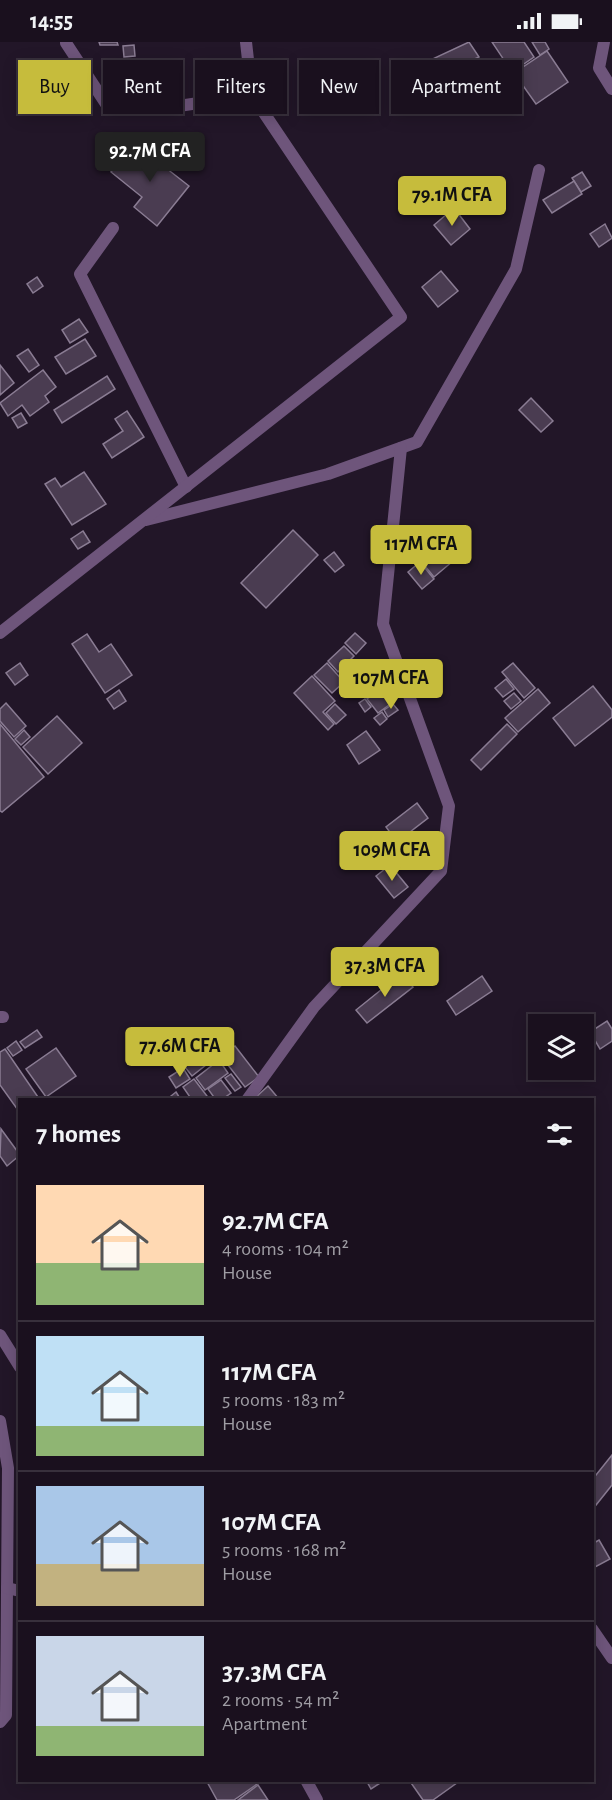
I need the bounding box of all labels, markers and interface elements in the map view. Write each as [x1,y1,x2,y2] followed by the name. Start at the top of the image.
[30,10,73,32] text: 14:55
[18,60,91,114] chip: Buy
[103,60,183,114] chip: Rent
[195,60,287,114] chip: Filters
[299,60,379,114] chip: New
[391,60,522,114] chip: Apartment
[81,132,219,183] pin: 92.7M CFA
[109,141,191,161] text: 92.7M CFA
[383,176,521,227] pin: 79.1M CFA
[412,185,492,205] text: 79.1M CFA
[359,525,483,576] pin: 117M CFA
[385,534,457,554] text: 117M CFA
[329,659,453,710] pin: 107M CFA
[353,668,429,688] text: 107M CFA
[330,831,454,882] pin: 109M CFA
[353,840,431,860] text: 109M CFA
[316,947,454,998] pin: 37.3M CFA
[345,956,425,976] text: 37.3M CFA
[528,1014,594,1080] map controls
[528,1014,594,1080] button: layers
[111,1027,249,1078] pin: 77.6M CFA
[139,1036,221,1056] text: 77.6M CFA
[543,1118,576,1151] icon: filters
[36,1121,121,1147] text: 7 homes
[222,1208,329,1234] text: 92.7M CFA
[84,1209,156,1281] icon: home
[222,1239,349,1259] text: 4 rooms · 104 m²
[222,1263,272,1283] text: House
[222,1359,317,1385] text: 117M CFA
[84,1360,156,1432] icon: home
[222,1390,345,1410] text: 5 rooms · 183 m²
[222,1414,272,1434] text: House
[222,1509,321,1535] text: 107M CFA
[84,1510,156,1582] icon: home
[222,1540,346,1560] text: 5 rooms · 168 m²
[222,1564,272,1584] text: House
[222,1659,327,1685] text: 37.3M CFA
[84,1660,156,1732] icon: home
[222,1690,339,1710] text: 2 rooms · 54 m²
[222,1714,307,1734] text: Apartment

